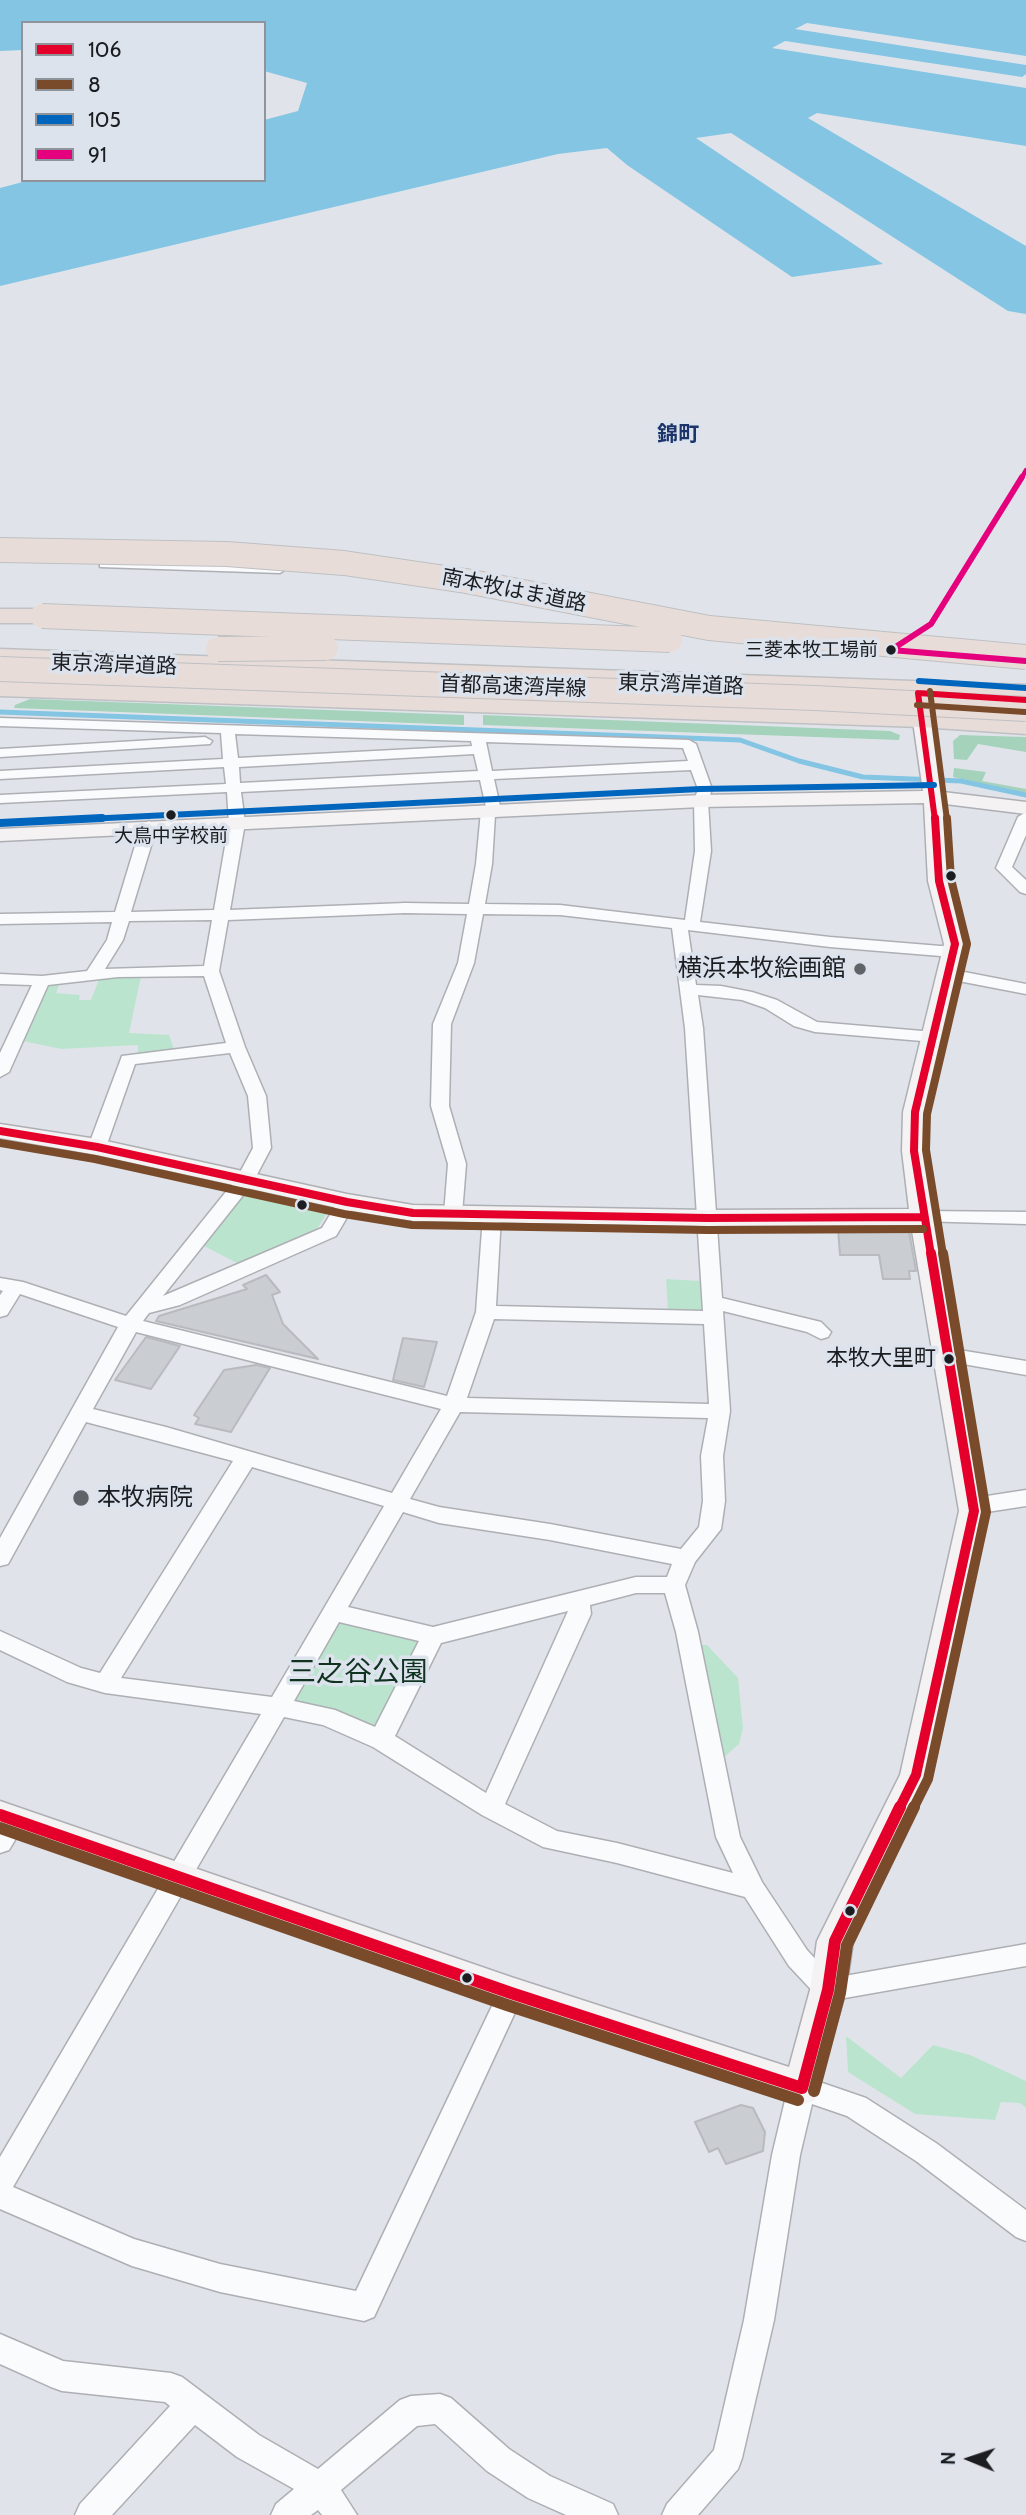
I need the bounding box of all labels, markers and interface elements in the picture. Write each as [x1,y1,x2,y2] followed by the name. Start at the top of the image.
[21,21,266,182] legend
[88,37,121,62] text: 106
[88,72,101,97] text: 8
[88,107,121,132] text: 105
[88,142,107,167] text: 91
[657,422,699,448] district label: 錦町
[439,565,589,617] street label: 南本牧はま道路
[745,639,878,661] place label: 三菱本牧工場前
[884,643,898,657] marker: 三菱本牧工場前
[51,650,177,680] street label: 東京湾岸道路
[618,670,744,700] street label: 東京湾岸道路
[439,672,587,702] street label: 首都高速湾岸線
[164,808,178,822] marker: 大鳥中学校前
[114,825,228,847] place label: 大鳥中学校前
[944,869,958,883] unlabelled marker
[678,955,846,983] place label: 横浜本牧絵画館
[852,961,868,977] marker: 横浜本牧絵画館
[295,1198,309,1212] unlabelled marker
[826,1346,936,1372] place label: 本牧大里町
[942,1352,956,1366] marker: 本牧大里町
[97,1484,193,1512] place label: 本牧病院
[71,1488,91,1508] marker: 本牧病院
[288,1656,428,1690] park label: 三之谷公園
[843,1904,857,1918] unlabelled marker
[460,1971,474,1985] unlabelled marker
[935,2424,1005,2494] north arrow
[937,2451,960,2465] text: N

